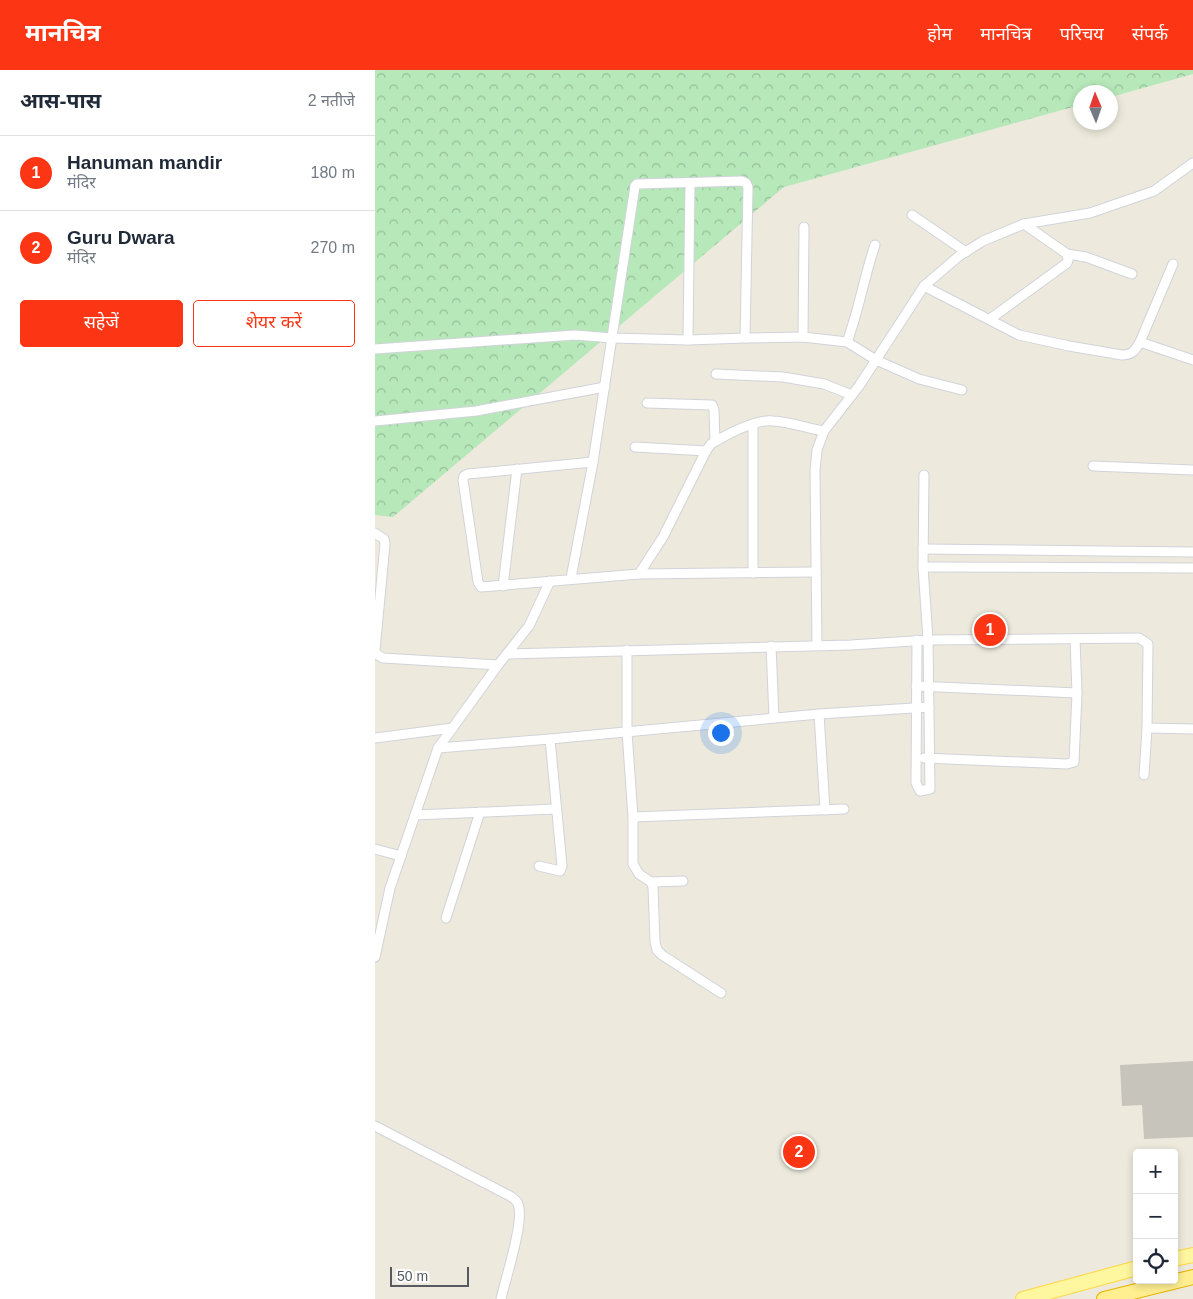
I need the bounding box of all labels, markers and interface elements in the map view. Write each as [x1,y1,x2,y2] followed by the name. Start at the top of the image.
[25,19,101,46] text: मानचित्र
[927,24,952,44] text: होम
[980,24,1032,44] text: मानचित्र
[1060,24,1104,44] text: परिचय
[1132,24,1168,44] text: संपर्क
[1073,85,1118,130] north arrow
[20,89,101,112] text: आस-पास
[308,92,355,109] text: 2 नतीजे
[67,152,222,173] text: Hanuman mandir
[32,164,40,181] text: 1
[311,164,355,181] text: 180 m
[67,174,96,191] text: मंदिर
[67,227,175,248] text: Guru Dwara
[32,239,40,256] text: 2
[311,239,355,256] text: 270 m
[67,249,96,266] text: मंदिर
[20,300,183,347] button: सहेजें
[193,300,355,347] button: शेयर करें
[974,611,1006,649] pin: 1
[708,720,734,746] your location
[783,1133,815,1171] pin: 2
[1133,1149,1178,1284] map controls
[1133,1149,1178,1194] button: +
[1133,1194,1178,1239] button: −
[1133,1239,1178,1284] button: locate
[390,1264,469,1287] scale bar
[397,1268,428,1284] text: 50 m

